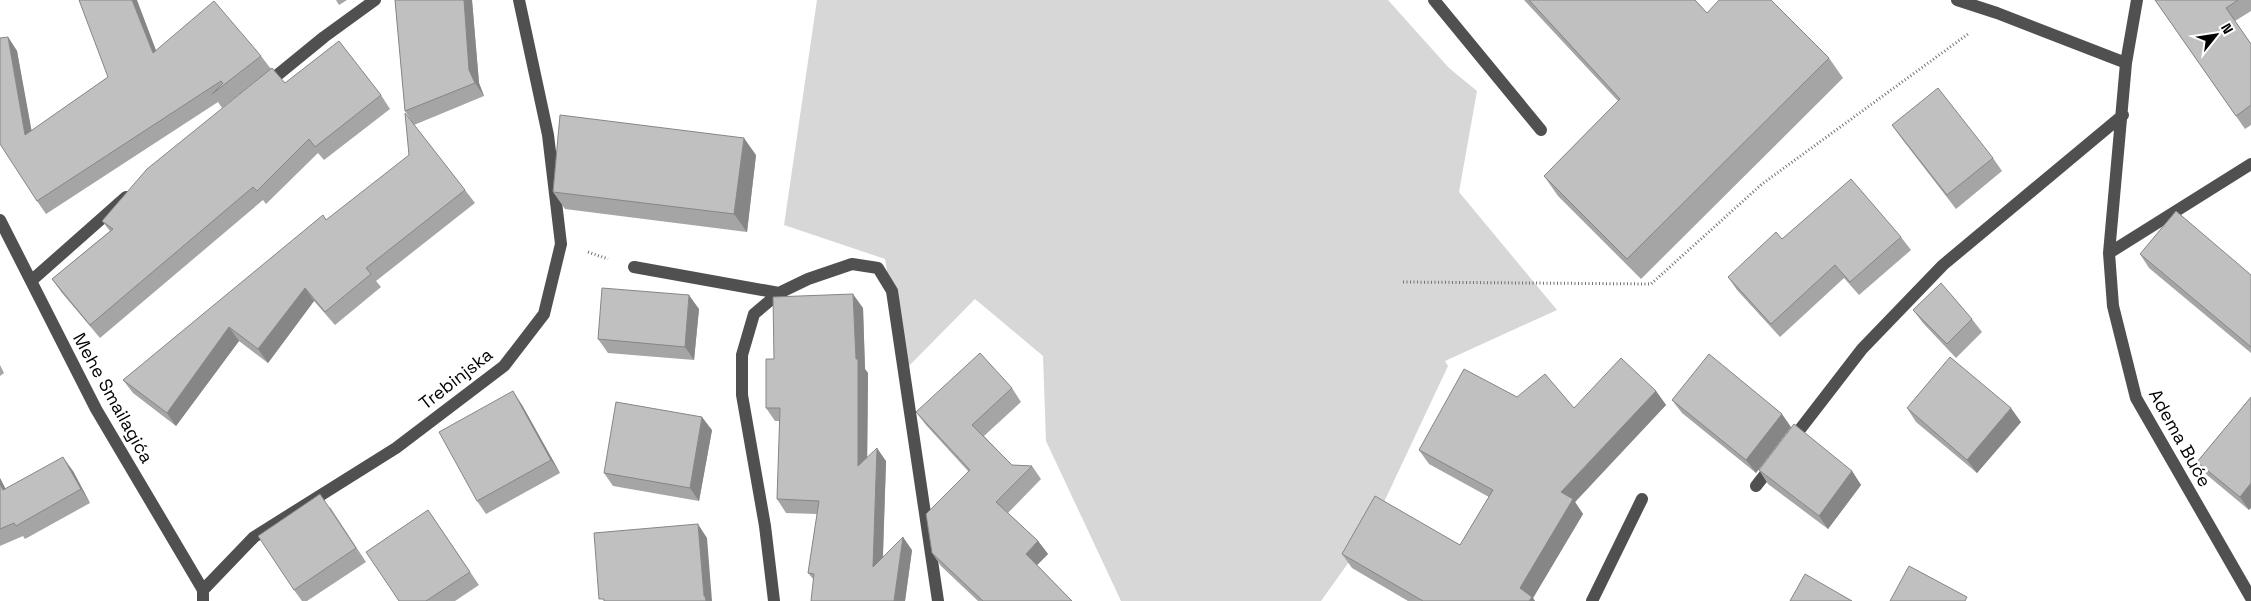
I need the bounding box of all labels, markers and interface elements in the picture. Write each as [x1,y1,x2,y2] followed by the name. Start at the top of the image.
[2191,10,2241,60] north arrow
[2217,20,2237,37] text: N
[68,329,159,467] street label: Mehe Smailagića
[414,343,497,414] street label: Trebinjska
[2144,385,2217,491] street label: Adema Buće

